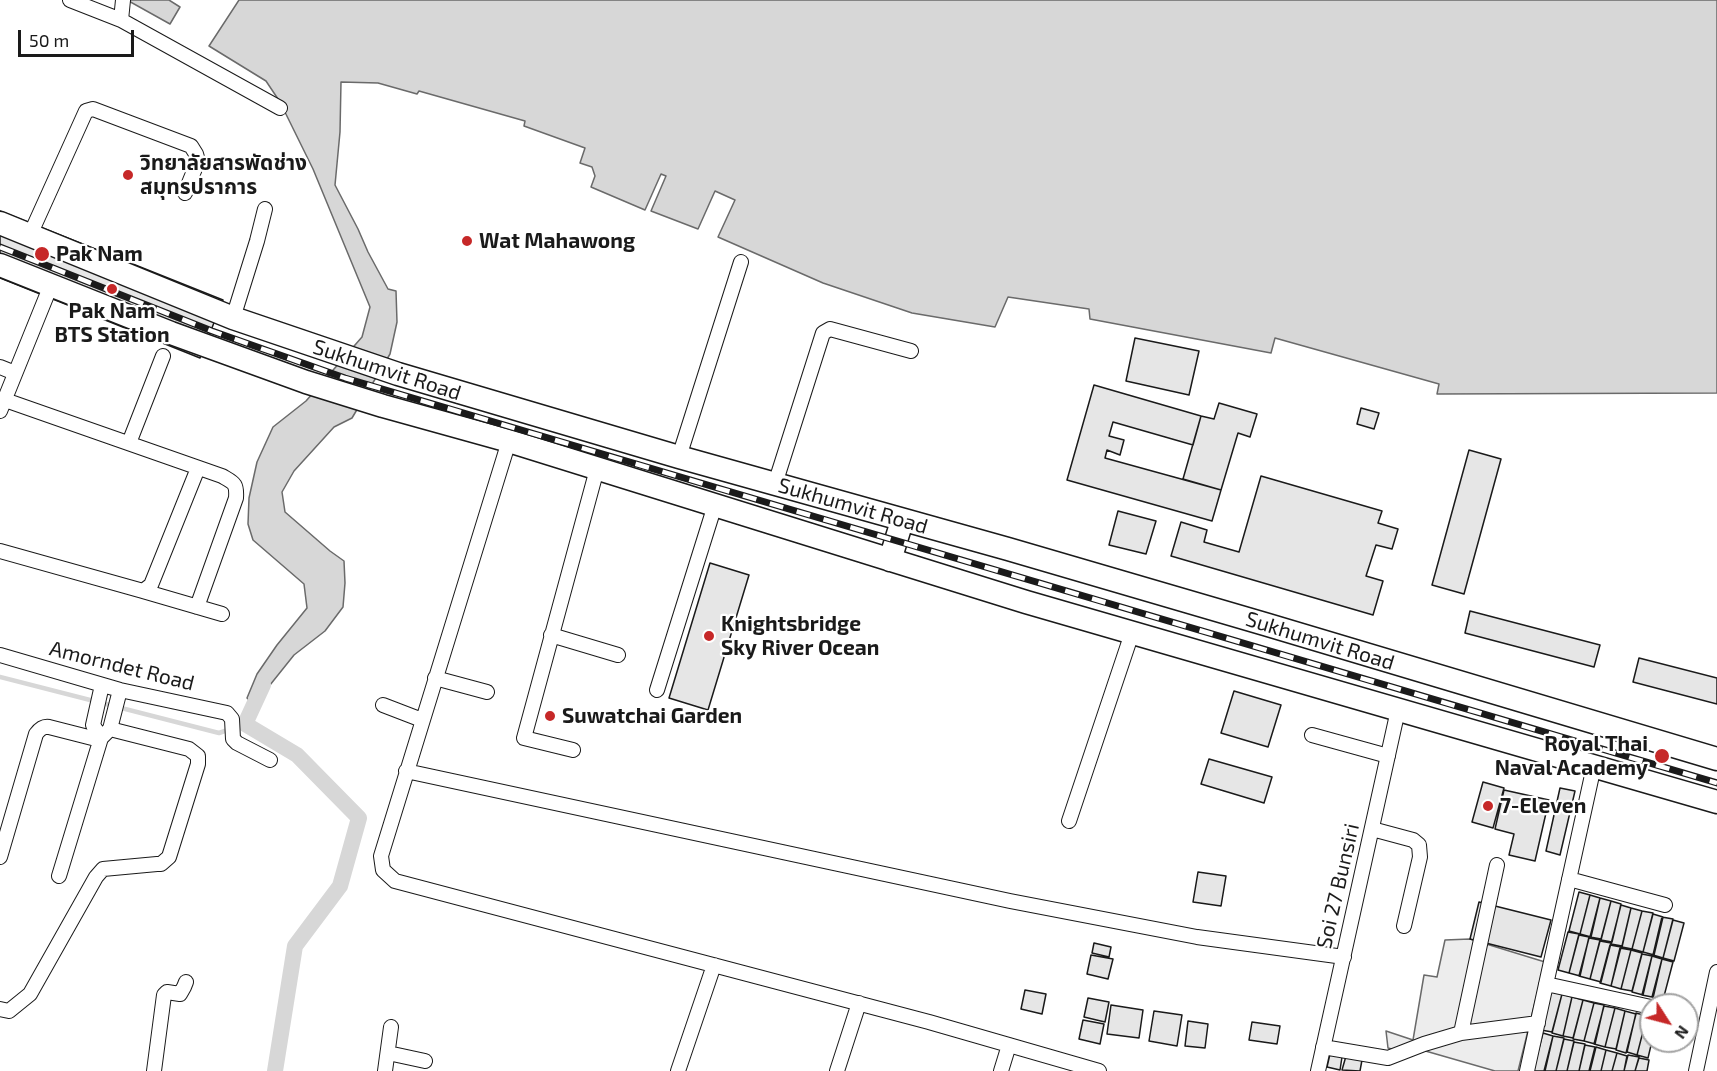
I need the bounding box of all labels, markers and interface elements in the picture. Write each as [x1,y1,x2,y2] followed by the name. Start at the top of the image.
[21,18,136,56] scale bar
[29,29,69,51] text: 50 m
[140,150,307,200] place label: วิทยาลัยสารพัดช่าง สมุทรปราการ
[121,168,135,182] marker: วิทยาลัยสารพัดช่าง สมุทรปราการ
[479,228,635,254] place label: Wat Mahawong
[460,234,474,248] marker: Wat Mahawong
[56,241,143,267] place label: Pak Nam
[33,245,51,263] marker: Pak Nam
[105,282,119,296] marker: Pak Nam BTS Station
[54,298,170,348] place label: Pak Nam BTS Station
[310,334,464,406] street label: Sukhumvit Road
[775,473,931,539] street label: Sukhumvit Road
[1242,606,1398,676] street label: Sukhumvit Road
[721,611,879,661] place label: Knightsbridge Sky River Ocean
[702,629,716,643] marker: Knightsbridge Sky River Ocean
[47,636,197,696] street label: Amorndet Road
[562,703,742,729] place label: Suwatchai Garden
[543,709,557,723] marker: Suwatchai Garden
[1495,731,1648,781] place label: Royal Thai Naval Academy
[1653,747,1671,765] marker: Royal Thai Naval Academy
[1500,793,1586,819] place label: 7-Eleven
[1481,799,1495,813] marker: 7-Eleven
[1311,821,1365,951] street label: Soi 27 Bunsiri
[1639,993,1699,1053] north arrow
[1671,1022,1693,1043] text: N

